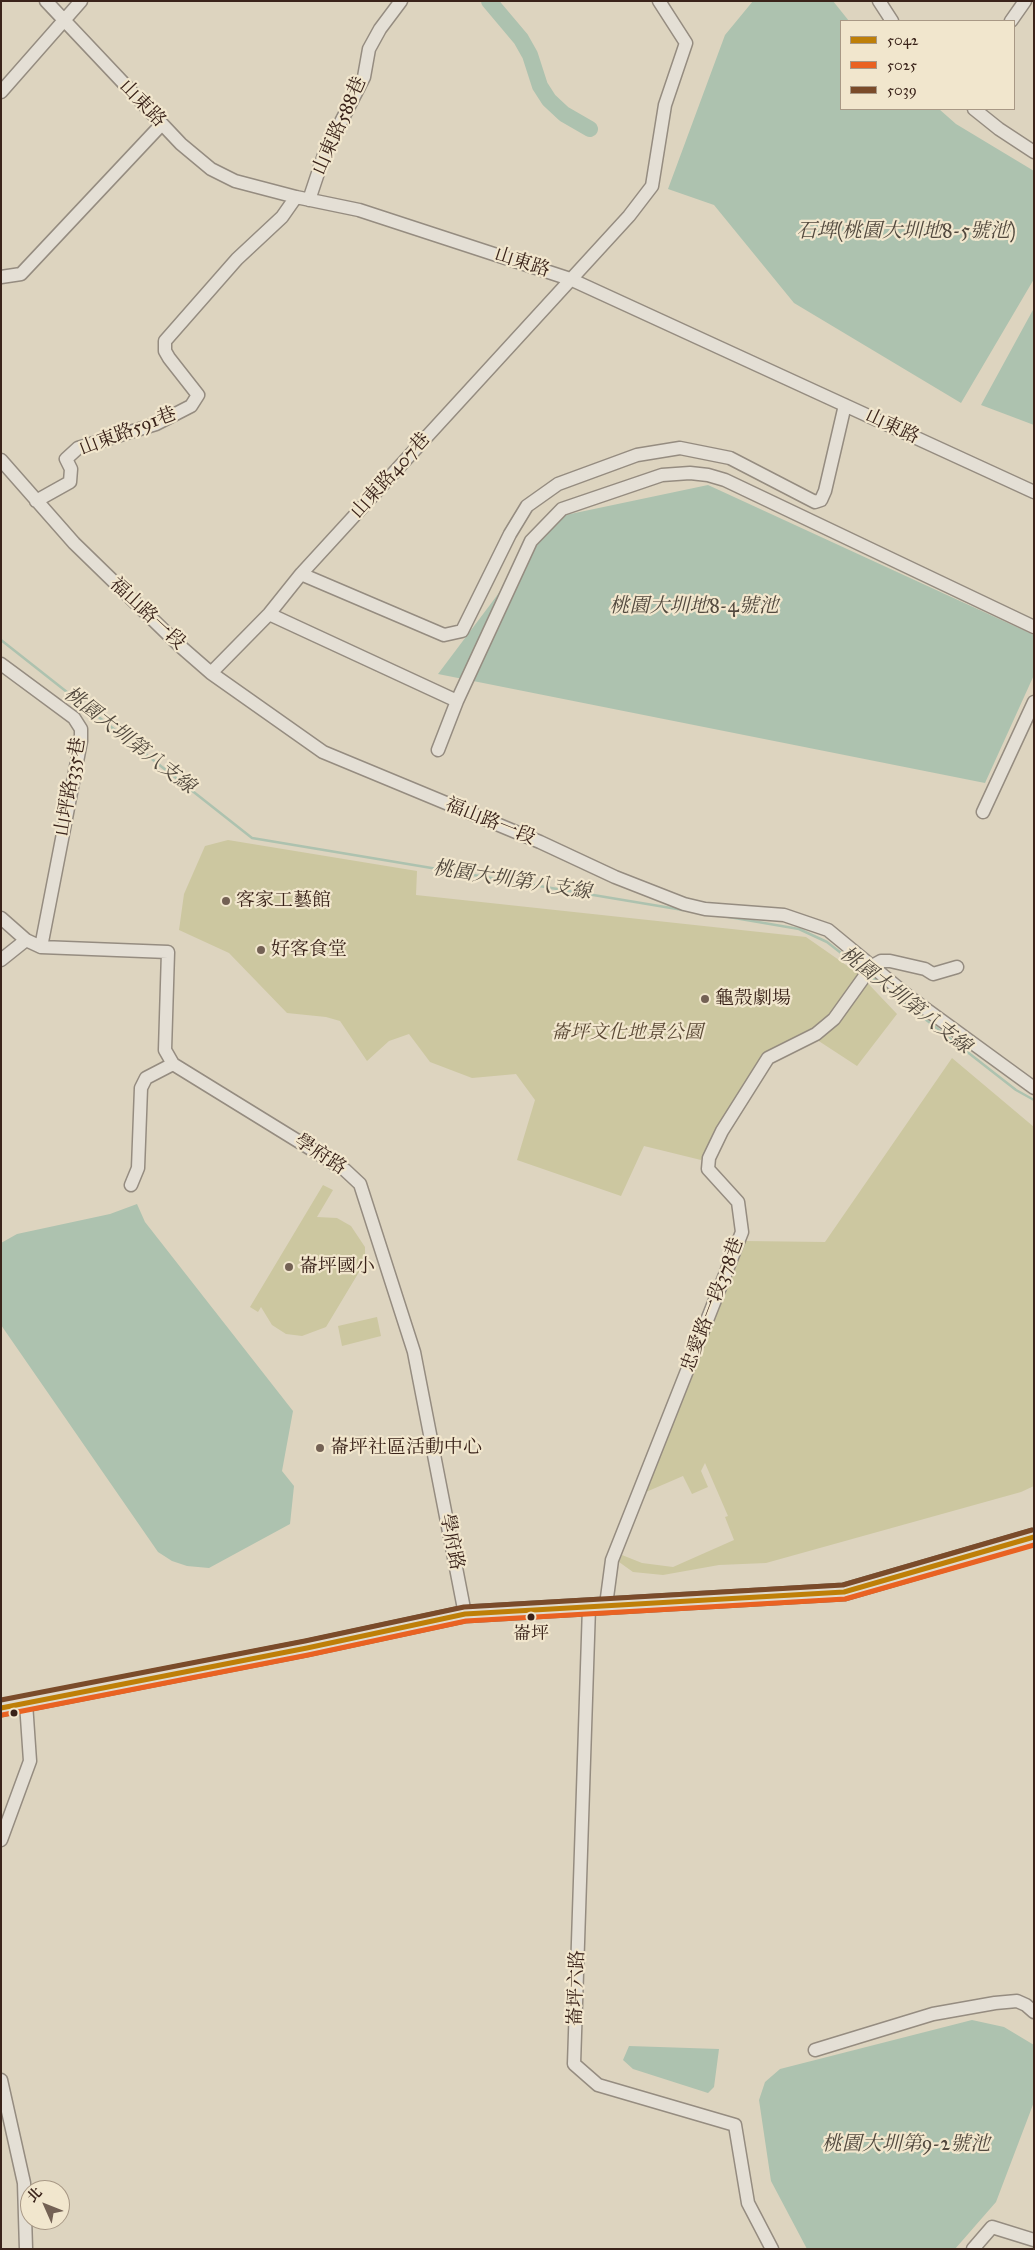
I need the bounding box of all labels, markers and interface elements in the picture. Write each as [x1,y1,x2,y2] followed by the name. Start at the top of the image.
[840,20,1015,110] legend
[887,31,918,49] text: 5042
[887,56,917,74] text: 5025
[308,73,372,179] street label: 山東路588巷
[114,76,170,132] street label: 山東路
[887,81,917,99] text: 5039
[796,220,1016,244] water label: 石埤(桃園大圳地8-5號池)
[491,243,553,283] street label: 山東路
[76,403,180,461] street label: 山東路591巷
[861,405,923,449] street label: 山東路
[346,428,436,524] street label: 山東路407巷
[104,573,190,655] street label: 福山路一段
[609,595,779,619] water label: 桃園大圳地8-4號池
[59,682,199,800] water label: 桃園大圳第八支線
[51,736,91,838] street label: 山坪路335巷
[442,794,538,850] street label: 福山路一段
[431,857,593,905] water label: 桃園大圳第八支線
[236,890,331,912] place label: 客家工藝館
[220,895,232,907] marker: 客家工藝館
[271,939,347,961] place label: 好客食堂
[835,942,975,1060] water label: 桃園大圳第八支線
[255,944,267,956] marker: 好客食堂
[715,988,791,1010] place label: 龜殼劇場
[699,993,711,1005] marker: 龜殼劇場
[551,1022,703,1044] park label: 崙坪文化地景公園
[290,1130,350,1180] street label: 學府路
[677,1235,749,1375] street label: 忠愛路一段378巷
[299,1256,375,1278] place label: 崙坪國小
[283,1261,295,1273] marker: 崙坪國小
[330,1437,482,1459] place label: 崙坪社區活動中心
[314,1442,326,1454] marker: 崙坪社區活動中心
[434,1512,468,1572] street label: 學府路
[526,1612,536,1622] marker: 崙坪
[513,1624,549,1646] place label: 崙坪
[9,1708,19,1718] unlabelled marker
[564,1950,590,2026] street label: 崙坪六路
[822,2133,990,2157] water label: 桃園大圳第9-2號池
[20,2180,70,2230] north arrow
[24,2184,46,2206] text: 北

